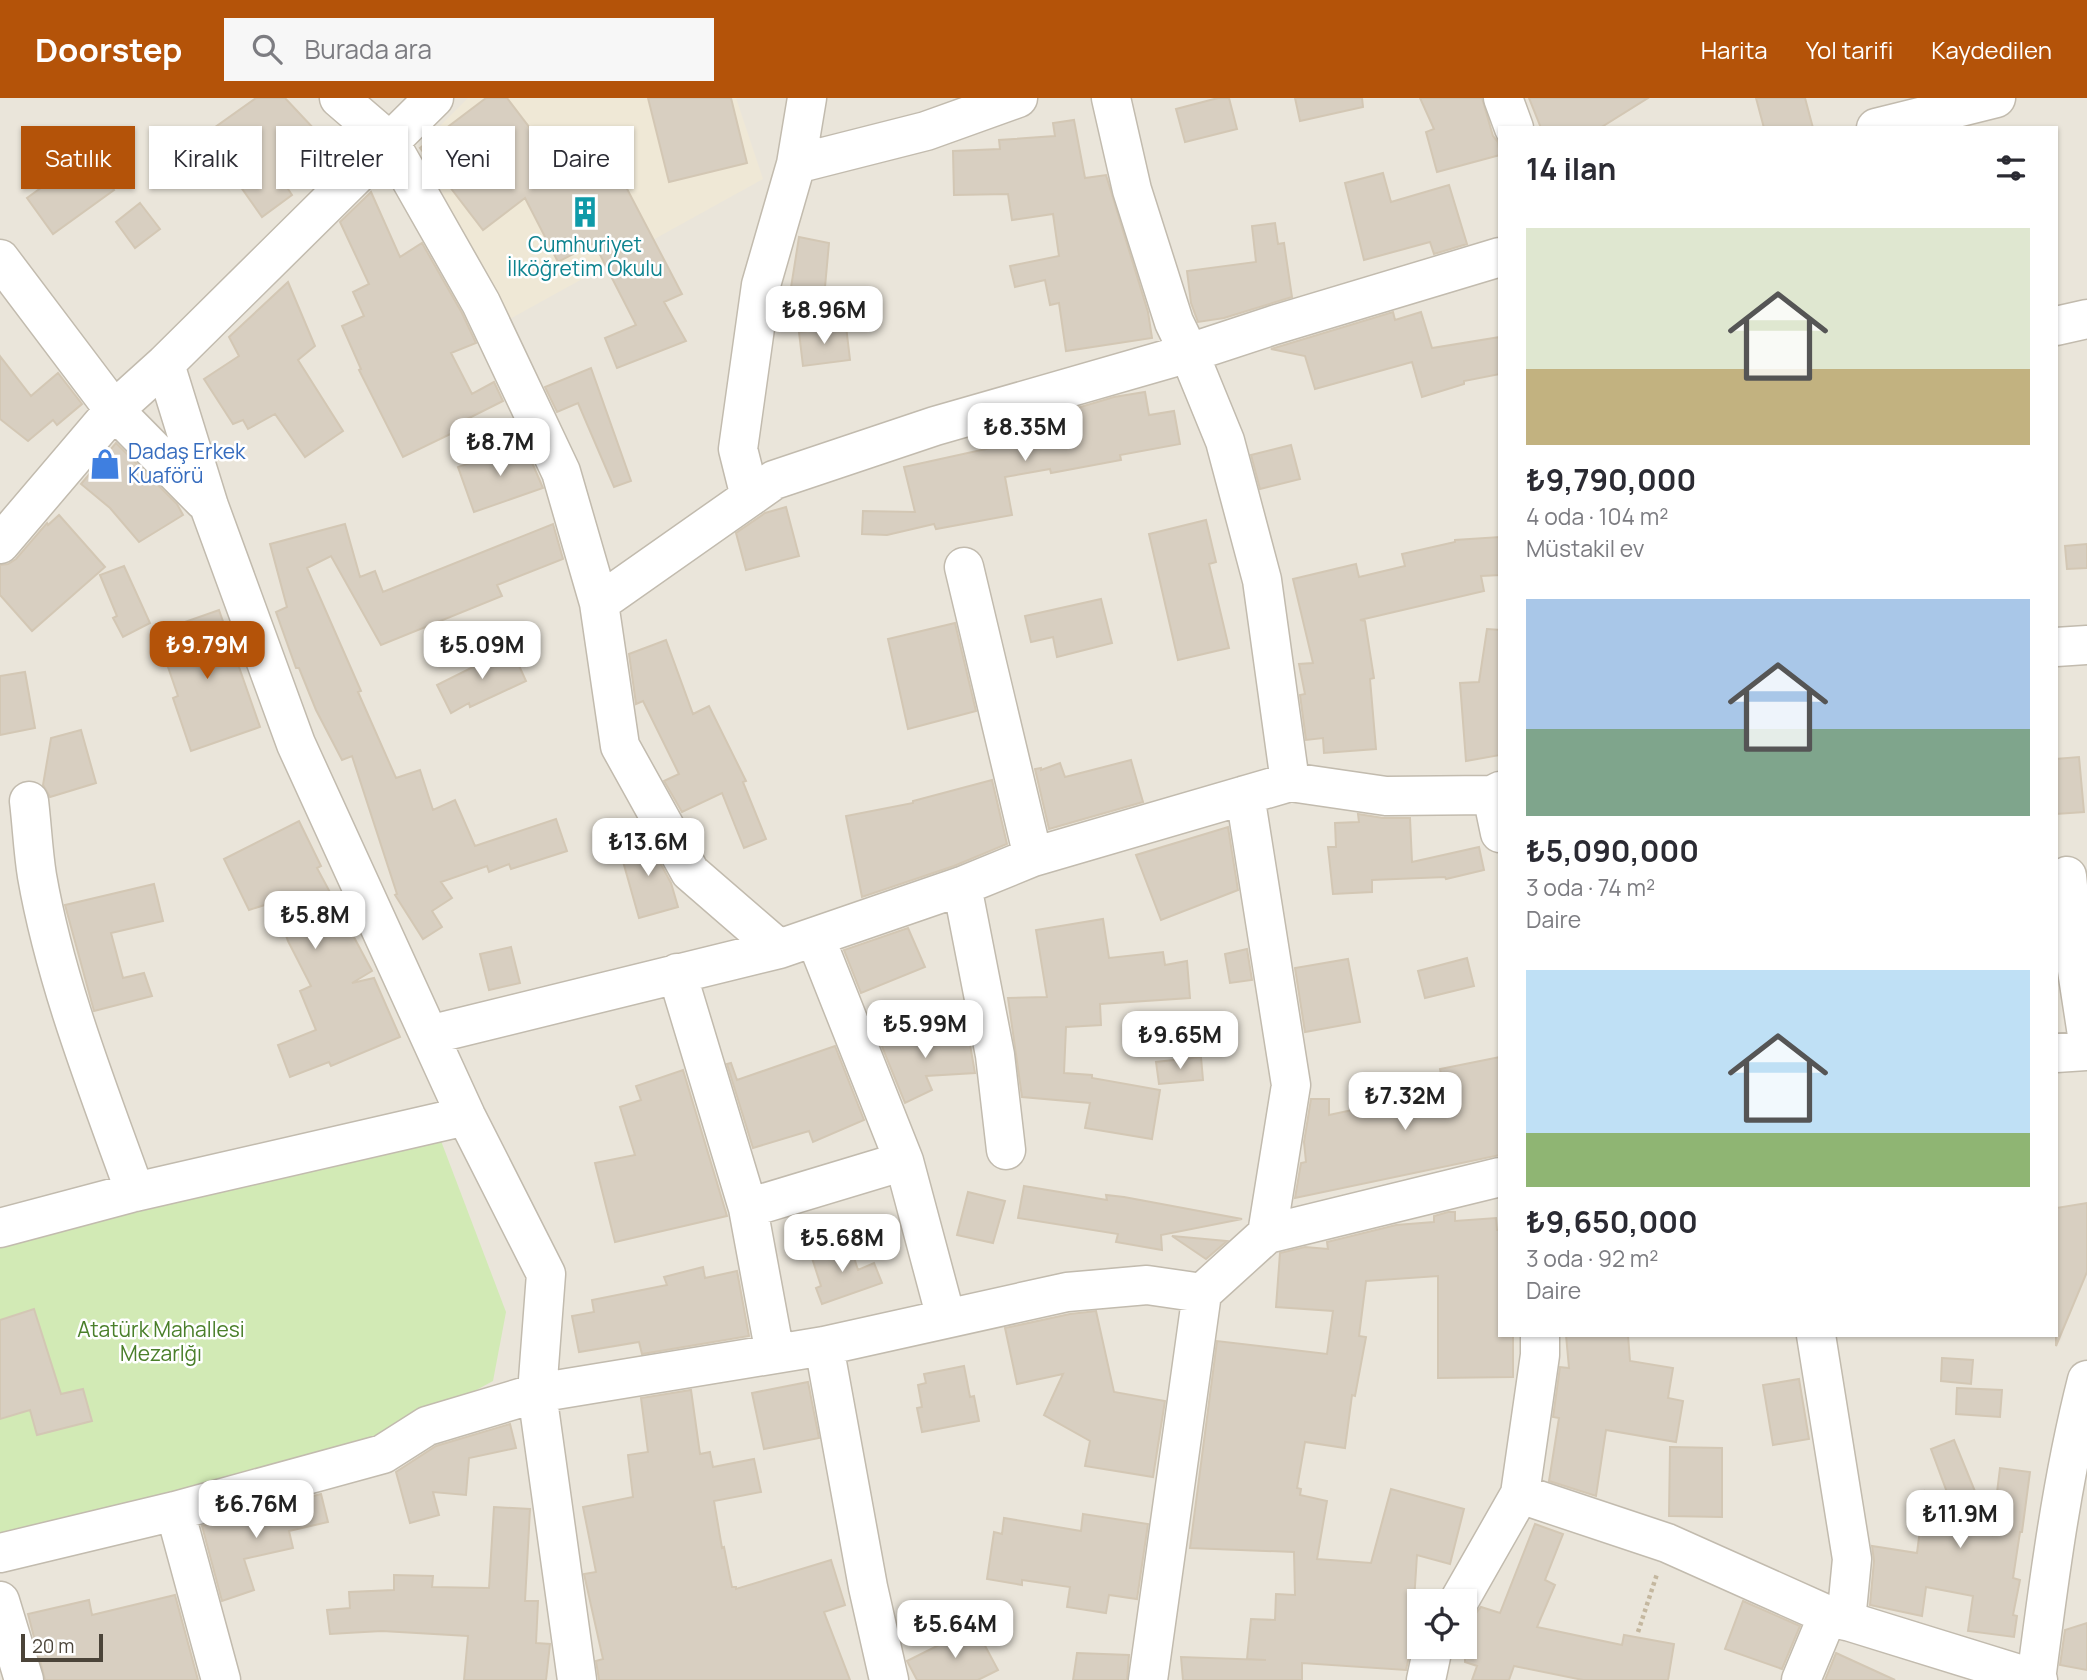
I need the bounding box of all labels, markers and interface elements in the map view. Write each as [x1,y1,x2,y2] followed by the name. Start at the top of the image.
[224,18,714,81] search box
[35,27,182,72] text: Doorstep
[248,30,286,68] icon: search
[304,31,432,67] text: Burada ara
[1701,33,1768,66] text: Harita
[1806,33,1893,66] text: Yol tarifi
[1931,33,2052,66] text: Kaydedilen
[21,126,135,189] chip: Satılık
[149,126,262,189] chip: Kiralık
[276,126,408,189] chip: Filtreler
[422,126,515,189] chip: Yeni
[529,126,634,189] chip: Daire
[1526,148,1616,189] text: 14 ilan
[1992,149,2030,187] icon: filters
[568,195,602,229] building icon: Cumhuriyet İlköğretim Okulu
[507,230,663,282] place label: Cumhuriyet İlköğretim Okulu
[1715,273,1841,399] icon: home
[767,286,881,346] pin: ₺8.96M
[782,293,866,325] text: ₺8.96M
[968,404,1082,463] pin: ₺8.35M
[984,410,1066,442] text: ₺8.35M
[451,418,549,478] pin: ₺8.7M
[466,425,534,457] text: ₺8.7M
[128,437,246,489] place label: Dadaş Erkek Kuaförü
[88,447,122,481] shop icon: Dadaş Erkek Kuaförü
[1526,459,1696,500] text: ₺9,790,000
[1526,500,1668,532] text: 4 oda · 104 m²
[1526,532,1644,564] text: Müstakil ev
[150,622,264,681] pin: ₺9.79M
[425,622,539,681] pin: ₺5.09M
[166,628,248,660] text: ₺9.79M
[440,628,524,660] text: ₺5.09M
[1715,644,1841,770] icon: home
[591,818,705,878] pin: ₺13.6M
[608,825,688,857] text: ₺13.6M
[1526,830,1699,871] text: ₺5,090,000
[1526,871,1655,903] text: 3 oda · 74 m²
[266,892,364,951] pin: ₺5.8M
[280,898,350,930] text: ₺5.8M
[1526,903,1581,935] text: Daire
[868,1000,982,1060] pin: ₺5.99M
[883,1007,967,1039] text: ₺5.99M
[1123,1012,1237,1071] pin: ₺9.65M
[1715,1015,1841,1141] icon: home
[1138,1018,1222,1050] text: ₺9.65M
[1348,1072,1462,1132] pin: ₺7.32M
[1365,1079,1445,1111] text: ₺7.32M
[1526,1201,1698,1242] text: ₺9,650,000
[785,1214,899,1274] pin: ₺5.68M
[800,1221,884,1253] text: ₺5.68M
[1526,1242,1658,1274] text: 3 oda · 92 m²
[1526,1274,1581,1306] text: Daire
[77,1315,245,1367] park label: Atatürk Mahallesi Mezarlğı
[199,1480,313,1540] pin: ₺6.76M
[215,1487,297,1519] text: ₺6.76M
[1903,1490,2017,1550] pin: ₺11.9M
[1922,1497,1998,1529] text: ₺11.9M
[1407,1589,1477,1659] map controls
[1407,1589,1477,1659] button: locate
[898,1600,1012,1660] pin: ₺5.64M
[913,1607,997,1639] text: ₺5.64M
[21,1631,103,1663] scale bar
[32,1633,74,1659] text: 20 m

